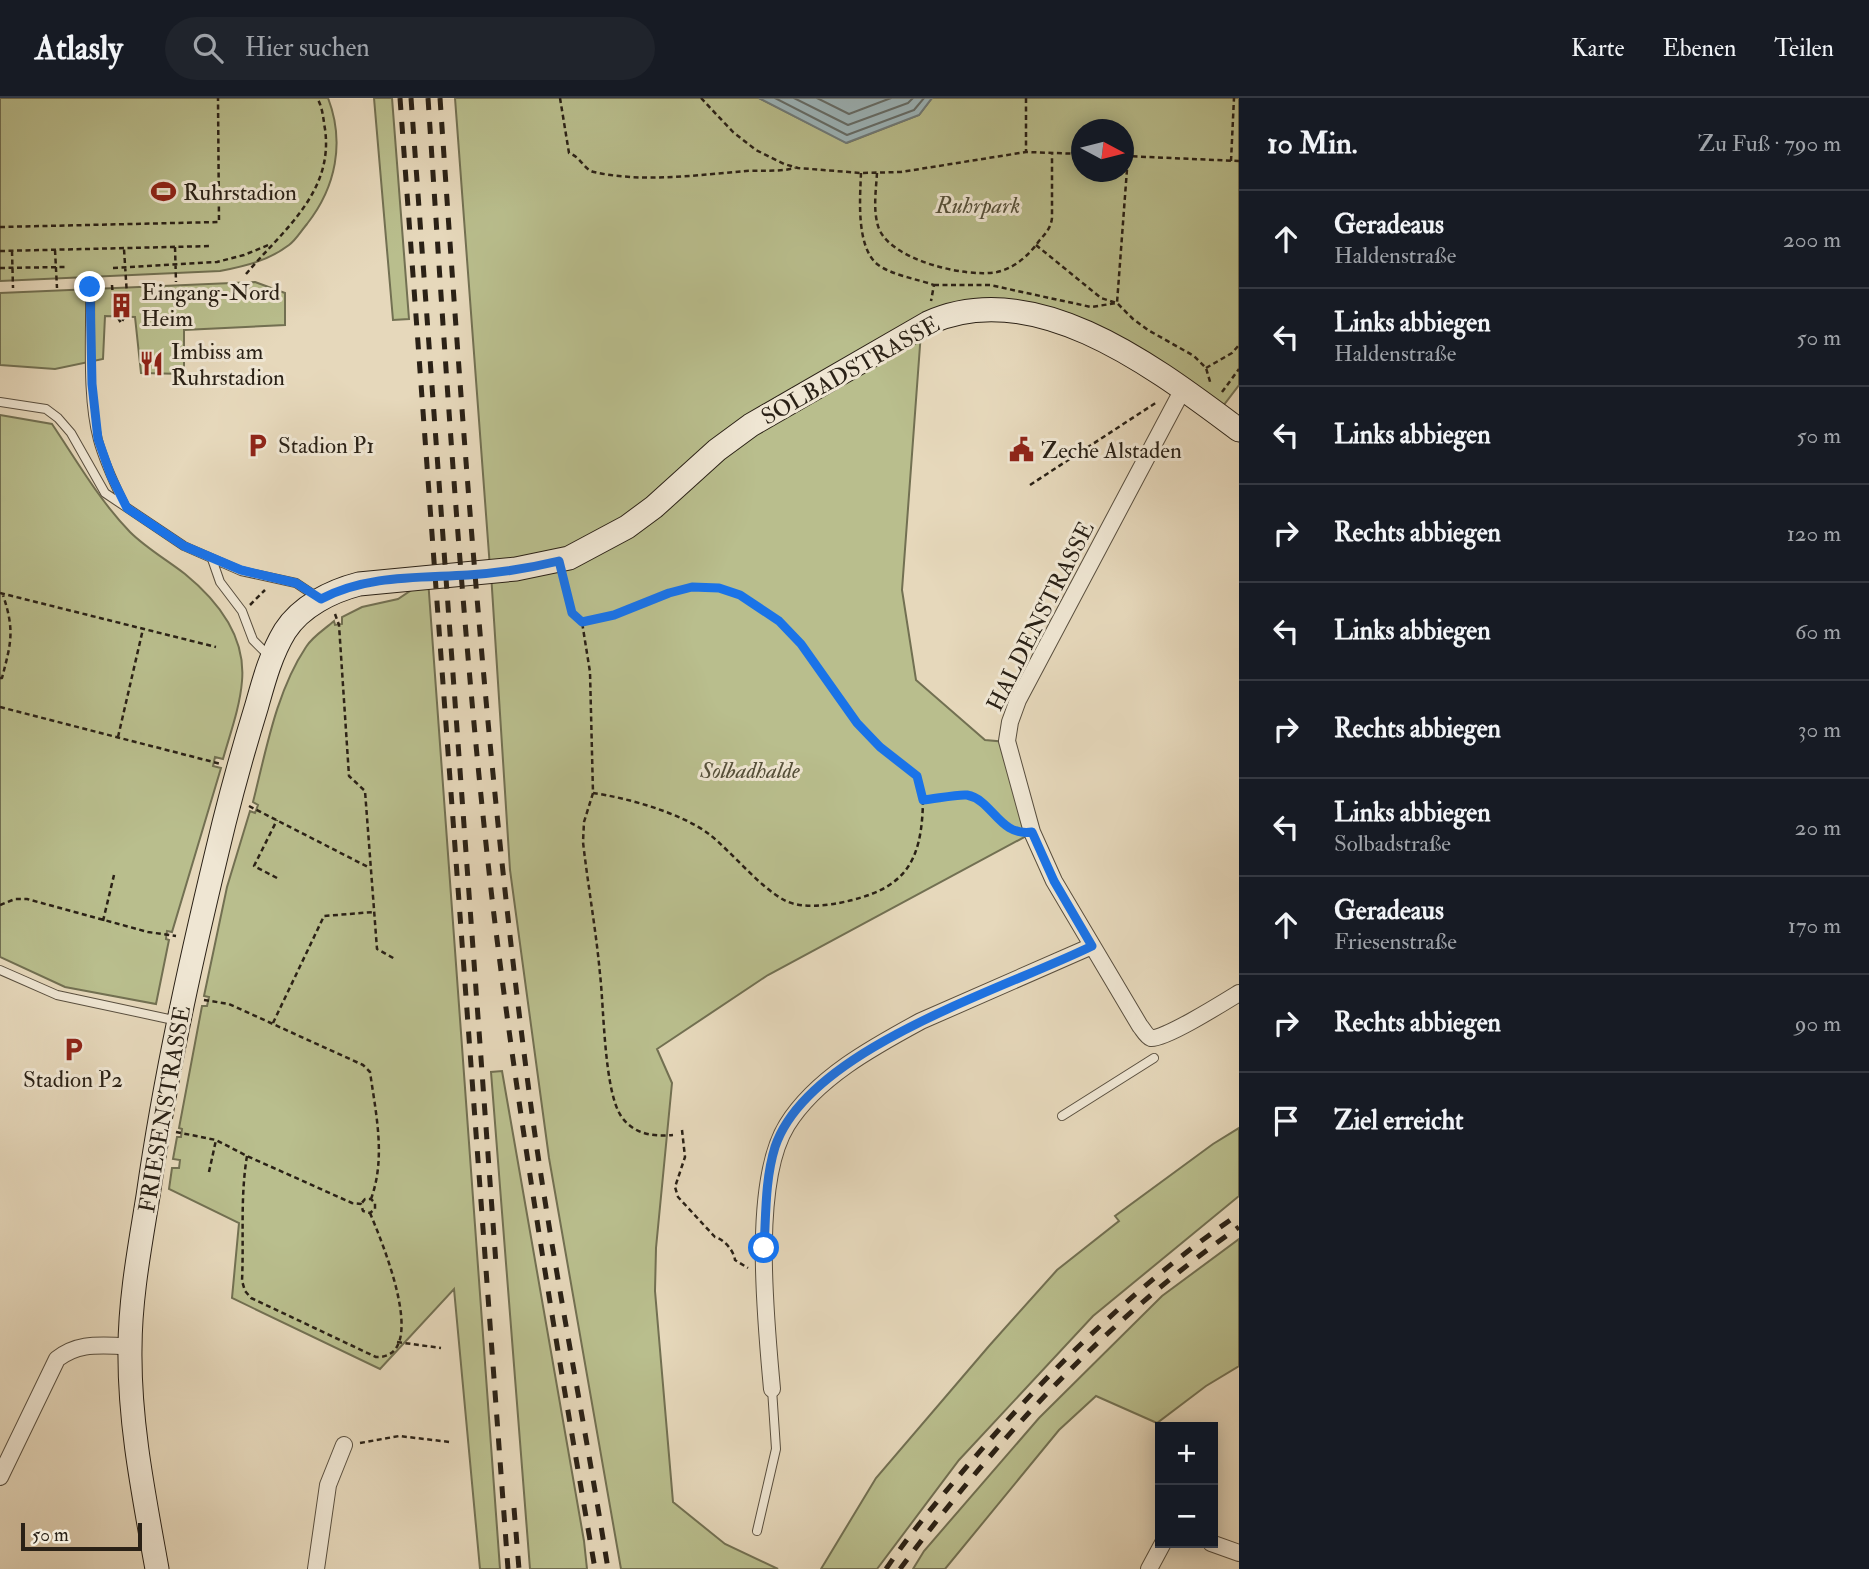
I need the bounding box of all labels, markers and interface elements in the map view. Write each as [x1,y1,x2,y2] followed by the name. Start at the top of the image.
[165,17,655,80] search box
[35,28,123,69] text: Atlasly
[189,29,227,67] icon: search
[245,32,370,64] text: Hier suchen
[1571,33,1624,64] text: Karte
[1662,33,1736,64] text: Ebenen
[1774,33,1834,64] text: Teilen
[1071,119,1134,182] north arrow
[1267,125,1358,162] text: 10 Min.
[1698,129,1841,158] text: Zu Fuß · 790 m
[149,178,177,206] sports icon: Ruhrstadion
[183,178,297,207] place label: Ruhrstadion
[935,191,1020,220] park label: Ruhrpark
[1334,209,1444,241] text: Geradeaus
[1267,220,1305,258] icon: ahead
[1783,225,1841,254] text: 200 m
[1334,241,1456,270] text: Haldenstraße
[74,271,105,302] route end
[141,278,280,333] place label: Eingang-Nord Heim
[107,291,135,319] building icon: Eingang-Nord Heim
[1334,307,1491,339] text: Links abbiegen
[756,309,945,431] street label: SOLBADSTRASSE
[1267,318,1305,356] icon: left
[1797,323,1841,352] text: 50 m
[171,337,285,392] place label: Imbiss am Ruhrstadion
[1334,339,1456,368] text: Haldenstraße
[137,350,165,378] restaurant icon: Imbiss am Ruhrstadion
[1267,416,1305,454] icon: left
[1334,419,1491,451] text: Links abbiegen
[1797,421,1841,450] text: 50 m
[244,431,272,459] parking icon: Stadion P1
[278,431,374,460] place label: Stadion P1
[1007,436,1035,464] public building icon: Zeche Alstaden
[1041,436,1182,465] place label: Zeche Alstaden
[1267,514,1305,552] icon: right
[980,517,1101,716] street label: HALDENSTRASSE
[1334,517,1501,549] text: Rechts abbiegen
[1787,519,1841,548] text: 120 m
[1267,612,1305,650] icon: left
[1334,615,1491,647] text: Links abbiegen
[1795,617,1841,646] text: 60 m
[1267,710,1305,748] icon: right
[1334,713,1501,745] text: Rechts abbiegen
[1798,715,1841,744] text: 30 m
[699,756,800,785] park label: Solbadhalde
[1334,797,1491,829] text: Links abbiegen
[1267,808,1305,846] icon: left
[1795,813,1841,842] text: 20 m
[1334,829,1451,858] text: Solbadstraße
[1334,895,1444,927] text: Geradeaus
[1267,906,1305,944] icon: ahead
[1788,911,1841,940] text: 170 m
[1334,927,1457,956] text: Friesenstraße
[132,1003,197,1215] street label: FRIESENSTRASSE
[1267,1004,1305,1042] icon: right
[1334,1007,1501,1039] text: Rechts abbiegen
[1795,1009,1841,1038] text: 90 m
[59,1035,87,1063] parking icon: Stadion P2
[23,1065,123,1094] place label: Stadion P2
[1267,1102,1305,1140] icon: arrive
[1334,1105,1464,1137] text: Ziel erreicht
[748,1232,779,1263] route start
[1155,1422,1218,1548] map controls
[1155,1422,1218,1485] button: +
[1155,1485,1218,1548] button: −
[21,1520,142,1552] scale bar
[32,1523,69,1547] text: 50 m

